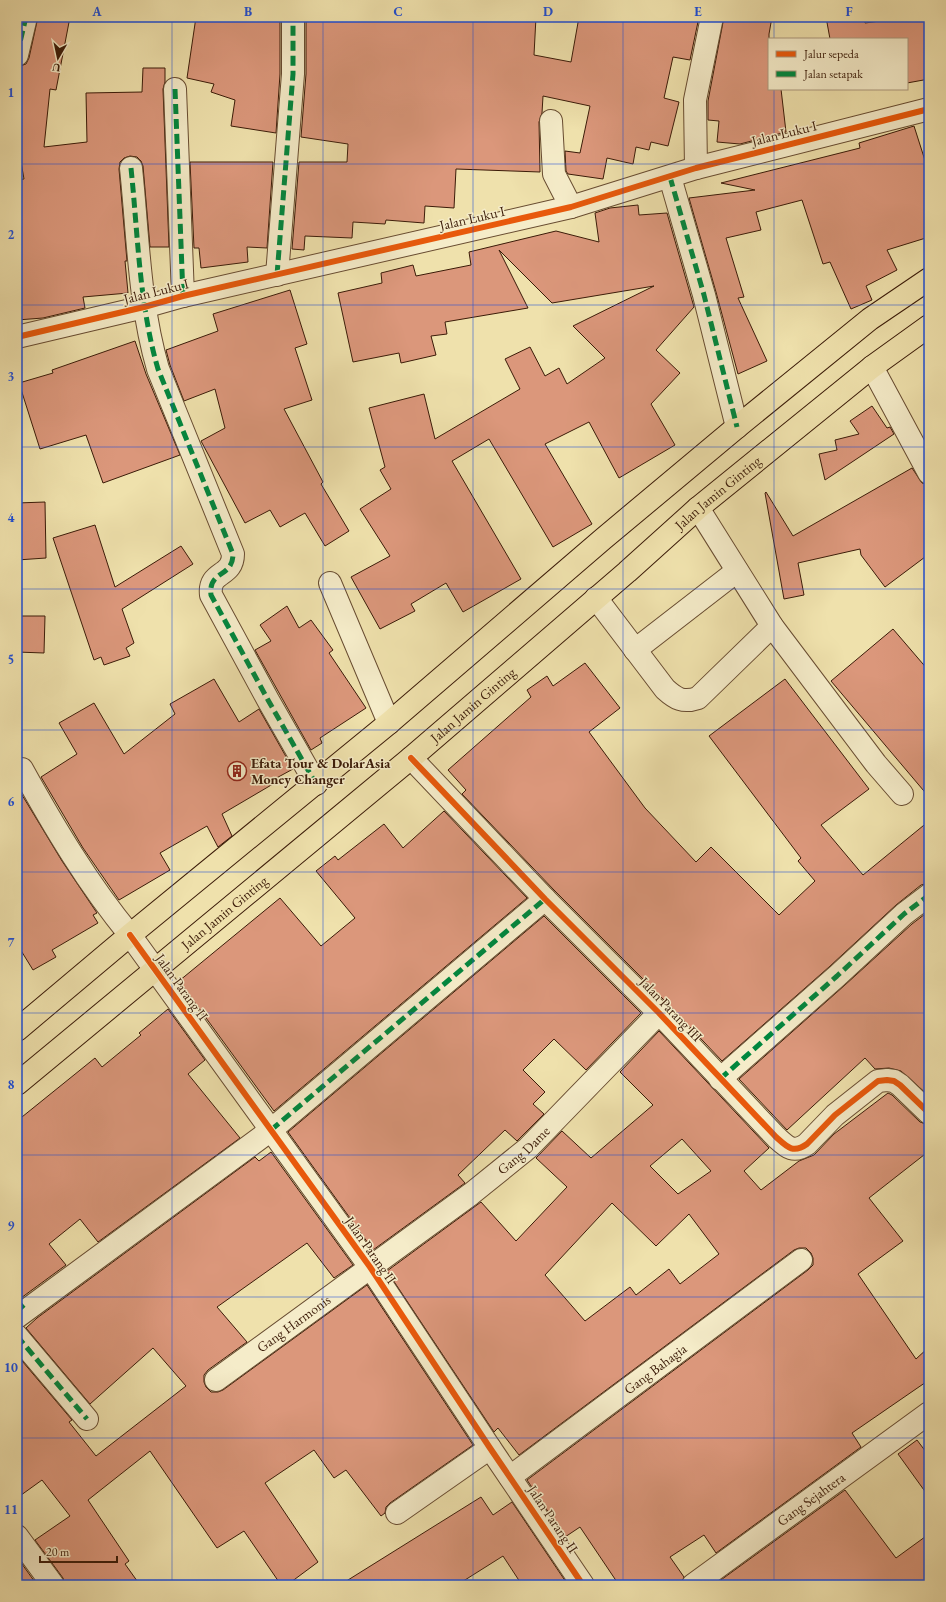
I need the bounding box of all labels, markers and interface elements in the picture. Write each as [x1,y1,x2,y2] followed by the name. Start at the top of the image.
[91,3,102,20] text: A
[244,3,252,20] text: B
[393,3,403,20] text: C
[543,3,553,20] text: D
[694,3,702,20] text: E
[845,3,853,20] text: F
[38,38,78,78] north arrow
[768,38,908,90] legend
[803,46,859,62] text: Jalur sepeda
[51,60,62,75] text: U
[803,66,863,82] text: Jalan setapak
[8,84,15,101] text: 1
[749,116,819,150] street label: Jalan Luku I
[437,202,507,234] street label: Jalan Luku I
[8,226,15,243] text: 2
[121,274,191,308] street label: Jalan Luku I
[8,368,15,385] text: 3
[670,451,765,534] street label: Jalan Jamin Ginting
[8,509,15,526] text: 4
[8,651,14,668] text: 5
[426,662,520,747] street label: Jalan Jamin Ginting
[251,754,391,788] place label: Efata Tour & DolarAsia Money Changer
[226,760,248,782] building icon: Efata Tour & DolarAsia Money Changer
[8,793,15,810] text: 6
[177,871,272,954] street label: Jalan Jamin Ginting
[8,934,15,951] text: 7
[151,949,212,1024] street label: Jalan Parang II
[635,972,706,1045] street label: Jalan Parang III
[8,1076,15,1093] text: 8
[493,1122,554,1178] street label: Gang Dame
[341,1212,401,1287] street label: Jalan Parang II
[8,1217,15,1234] text: 9
[253,1290,334,1356] street label: Gang Harmonis
[620,1339,690,1398] street label: Gang Bahagia
[4,1359,18,1376] text: 10
[773,1468,849,1530] street label: Gang Sejahtera
[523,1481,582,1557] street label: Jalan Parang II
[4,1501,18,1518] text: 11
[40,1538,117,1564] scale bar
[46,1544,70,1560] text: 20 m

